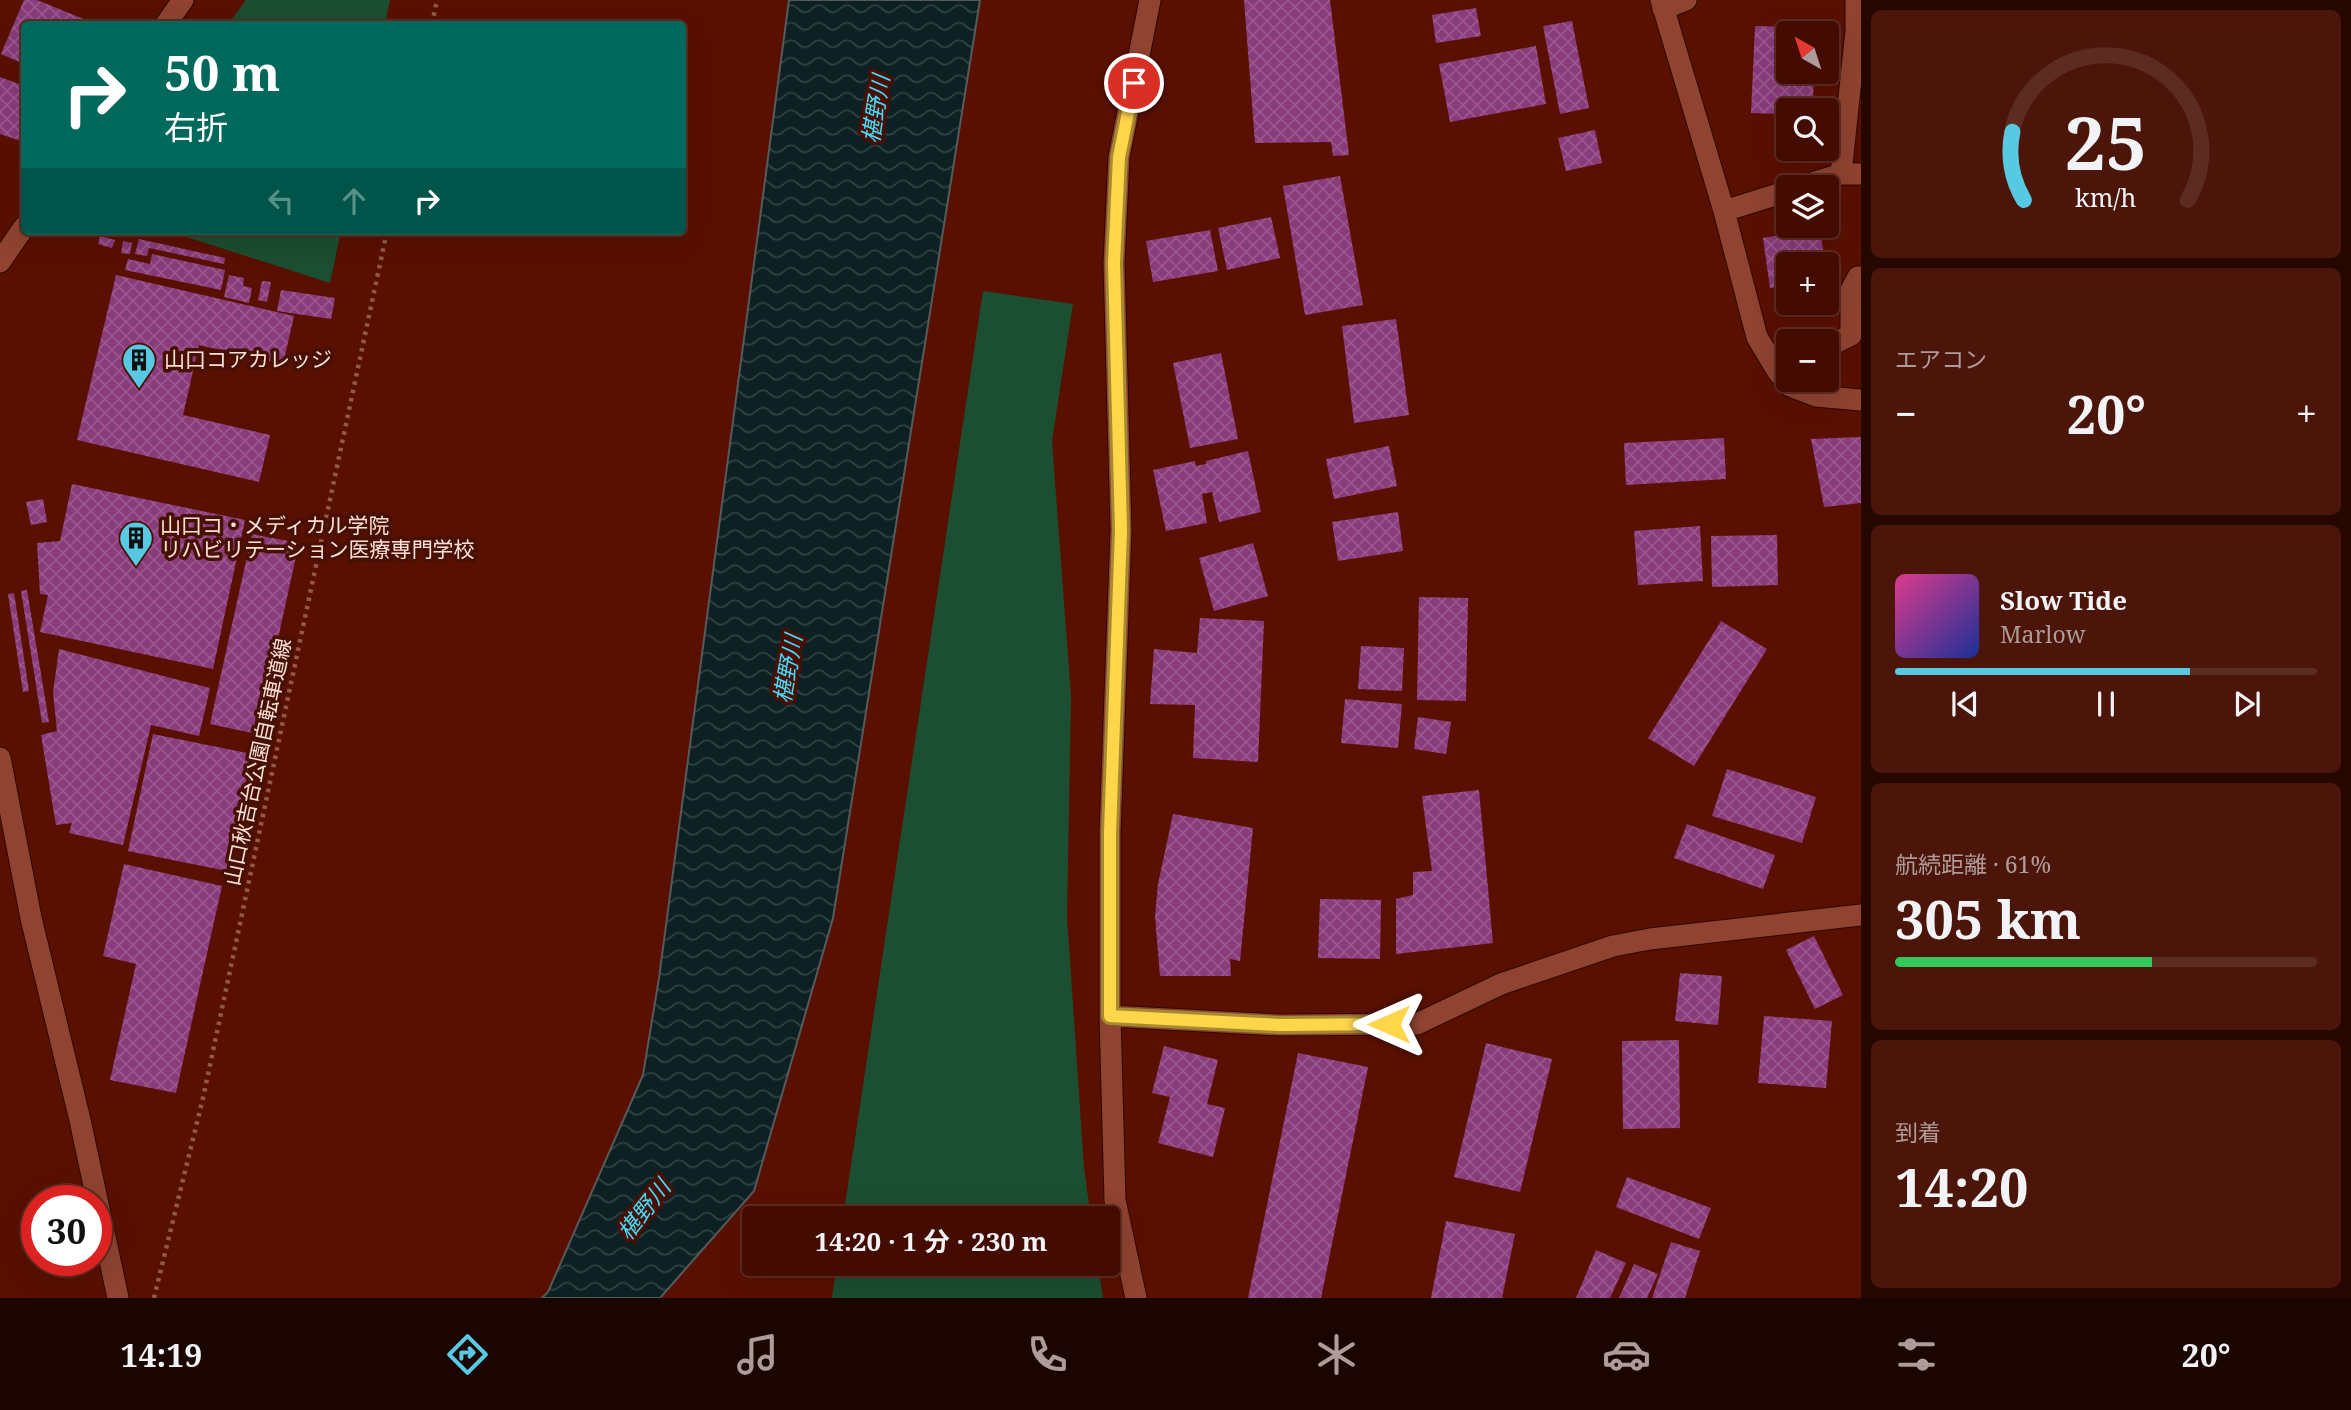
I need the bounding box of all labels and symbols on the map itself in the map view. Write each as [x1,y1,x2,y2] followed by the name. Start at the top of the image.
[1776,21,1839,84] north arrow
[1104,53,1164,113] pin
[854,69,897,145] water label: 椹野川
[120,341,158,390] building icon: 山口コアカレッジ
[164,345,332,373] place label: 山口コアカレッジ
[160,511,475,563] place label: 山口コ・メディカル学院 リハビリテーション医療専門学校
[117,519,155,568] building icon: 山口コ・メディカル学院 リハビリテーション医療専門学校
[765,629,809,706] water label: 椹野川
[217,636,297,888] street label: 山口秋吉台公園自転車道線
[1352,987,1426,1061] position arrow
[609,1170,679,1246] water label: 椹野川
[21,1185,112,1276] speed limit sign: 30

